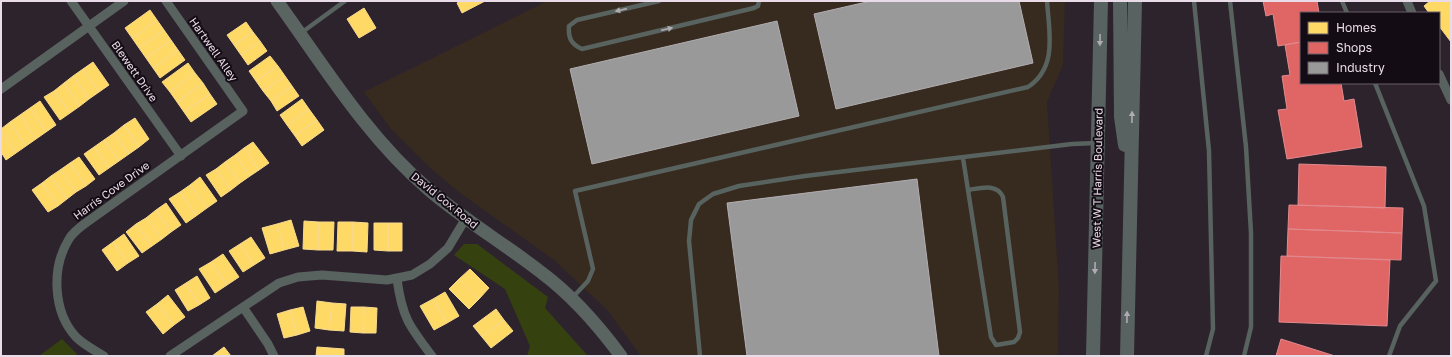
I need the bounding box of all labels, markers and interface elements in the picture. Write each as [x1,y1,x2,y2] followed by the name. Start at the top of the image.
[615,7,627,13] one-way arrow
[1300,12,1440,84] legend
[187,15,241,83] street label: Hartwell Alley
[1336,20,1376,35] text: Homes
[661,25,673,31] one-way arrow
[1097,34,1104,46] one-way arrow
[109,38,161,104] street label: Blewett Drive
[1336,40,1372,55] text: Shops
[1336,60,1385,75] text: Industry
[1089,108,1105,248] street label: West W T Harris Boulevard
[1129,110,1135,123] one-way arrow
[70,158,152,222] street label: Harris Cove Drive
[409,169,481,231] street label: David Cox Road
[1092,262,1098,275] one-way arrow
[1124,311,1131,323] one-way arrow

